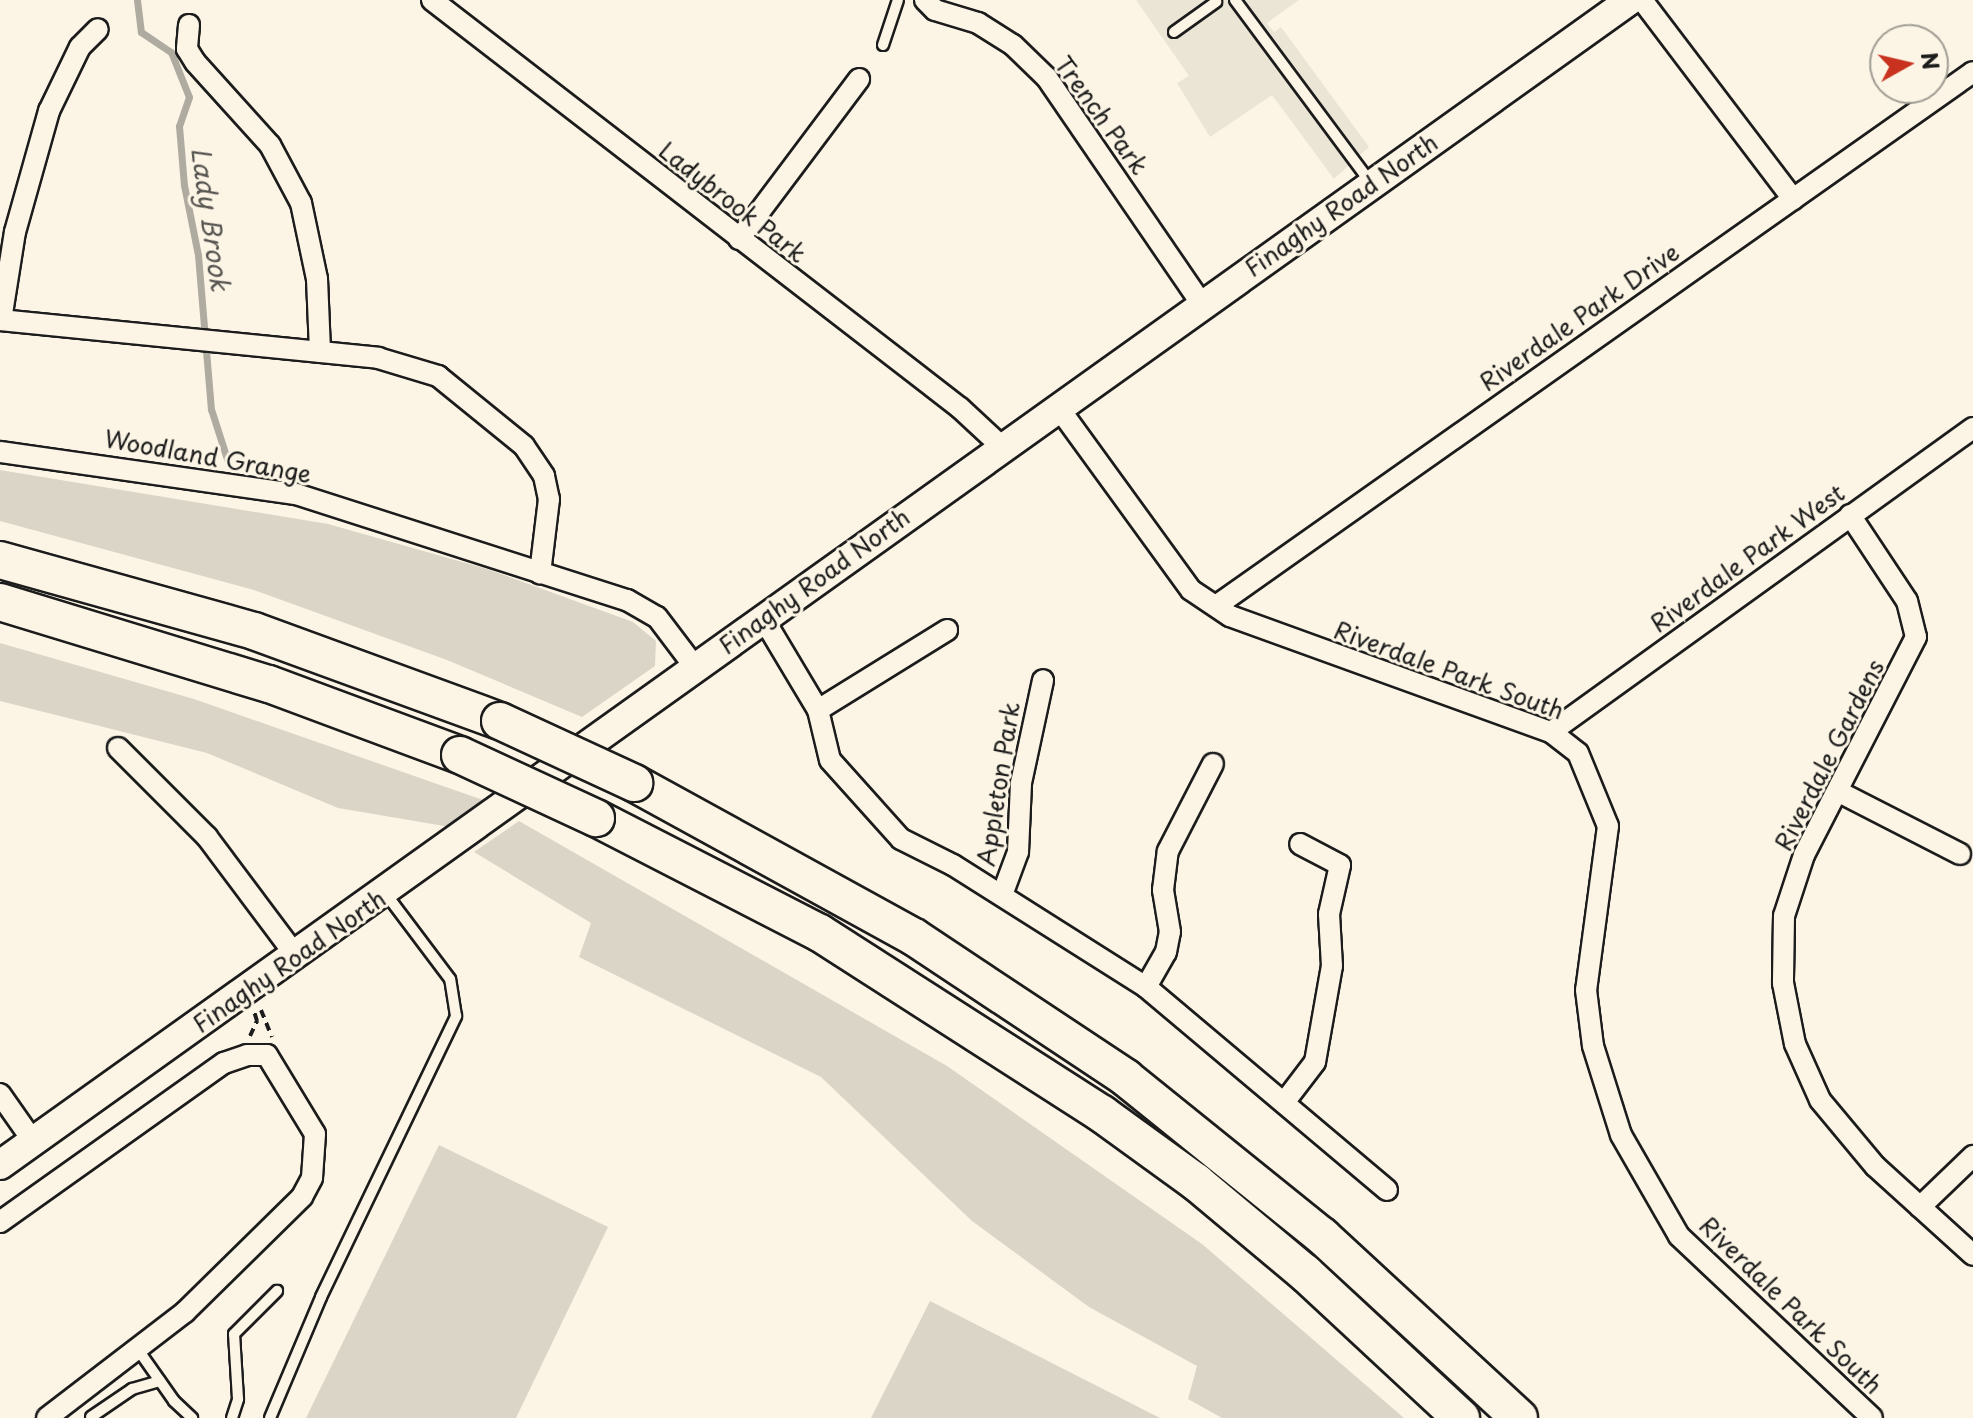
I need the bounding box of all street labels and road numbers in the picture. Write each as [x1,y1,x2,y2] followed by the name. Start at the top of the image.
[1049,50,1155,180] street label: Trench Park
[1238,127,1444,283] street label: Finaghy Road North
[653,135,813,269] street label: Ladybrook Park
[1473,237,1685,397] street label: Riverdale Park Drive
[103,424,313,488] street label: Woodland Grange
[1644,478,1850,638] street label: Riverdale Park West
[712,501,916,661] street label: Finaghy Road North
[1330,615,1568,725] street label: Riverdale Park South
[1768,654,1890,856] street label: Riverdale Gardens
[971,700,1025,868] street label: Appleton Park
[186,883,392,1039] street label: Finaghy Road North
[1694,1210,1888,1400] street label: Riverdale Park South

